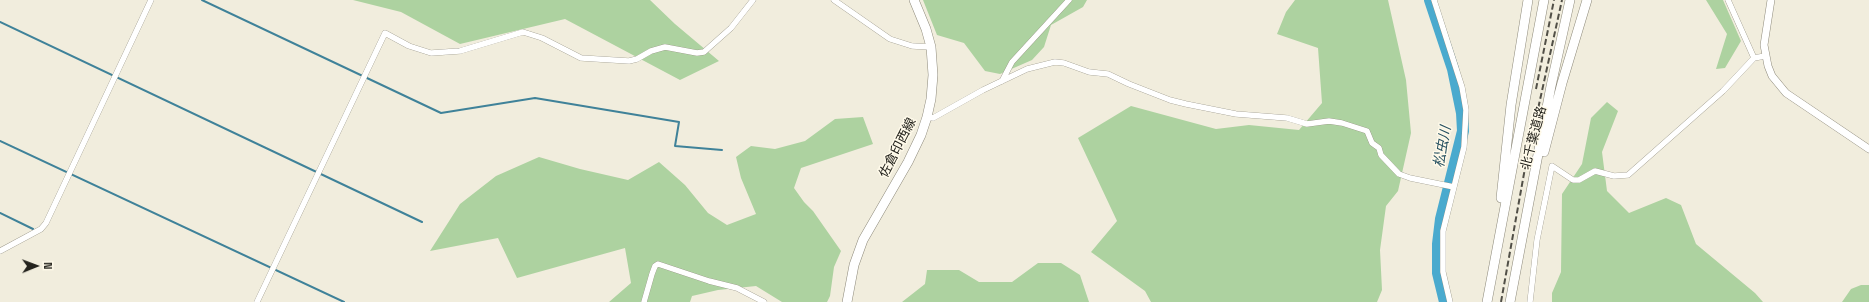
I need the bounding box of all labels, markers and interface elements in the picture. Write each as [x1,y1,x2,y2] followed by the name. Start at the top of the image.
[1518,105,1550,171] street label: 北千葉道路
[876,116,920,180] street label: 佐倉印西線
[1431,125,1455,169] water label: 松虫川
[16,246,56,286] north arrow
[41,262,55,270] text: N

